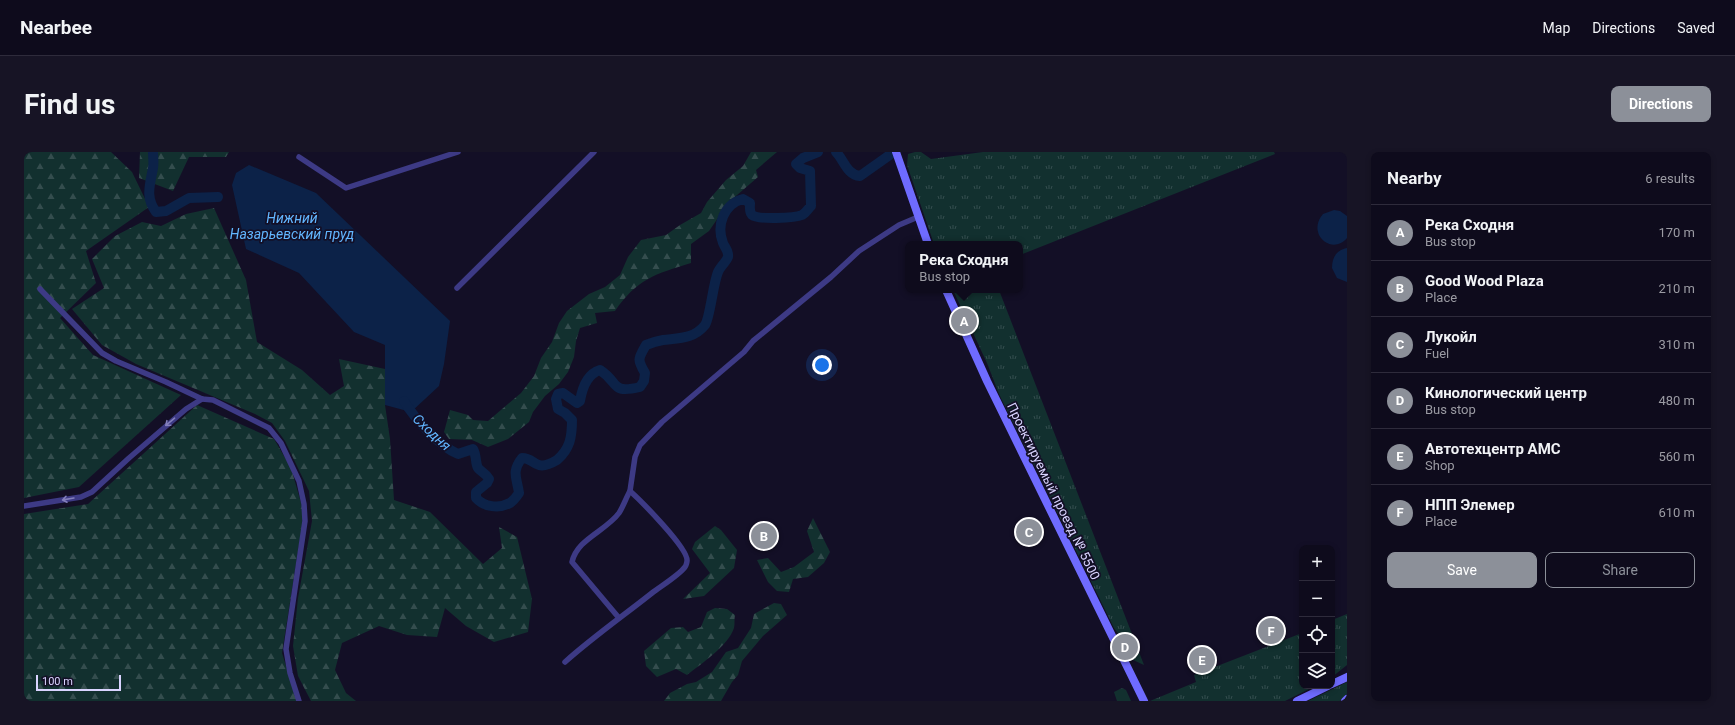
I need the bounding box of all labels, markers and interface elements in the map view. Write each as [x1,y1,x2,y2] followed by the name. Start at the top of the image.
[20,16,92,39] text: Nearbee
[1543,20,1570,36] text: Map
[1592,20,1655,36] text: Directions
[1677,20,1715,36] text: Saved
[1611,86,1711,122] button: Directions
[24,88,115,121] text: Find us
[1387,168,1442,188] text: Nearby
[1645,171,1695,186] text: 6 results
[230,210,354,242] water label: Нижний Назарьевский пруд
[1425,216,1514,234] text: Река Сходня
[1396,225,1404,240] text: A
[1658,225,1695,240] text: 170 m
[1425,234,1476,249] text: Bus stop
[905,241,1023,293] popup
[919,251,1009,269] text: Река Сходня
[919,269,970,284] text: Bus stop
[1425,272,1544,290] text: Good Wood Plaza
[1396,281,1404,296] text: B
[1658,281,1695,296] text: 210 m
[1425,290,1457,305] text: Place
[951,306,977,336] pin: A
[1425,328,1477,346] text: Лукойл
[1396,337,1404,352] text: C
[1658,337,1695,352] text: 310 m
[1425,346,1449,361] text: Fuel
[812,355,832,375] your location
[1425,384,1587,402] text: Кинологический центр
[1396,393,1404,408] text: D
[1658,393,1695,408] text: 480 m
[1004,400,1103,582] street label: Проектируемый проезд № 5500
[1425,402,1476,417] text: Bus stop
[410,410,454,454] water label: Сходня
[165,418,176,427] one-way arrow
[1425,440,1561,458] text: Автотехцентр АМС
[1396,449,1404,464] text: E
[1658,449,1695,464] text: 560 m
[1425,458,1455,473] text: Shop
[62,495,75,503] one-way arrow
[1425,496,1515,514] text: НПП Элемер
[1396,505,1404,520] text: F
[1658,505,1695,520] text: 610 m
[1425,514,1457,529] text: Place
[1016,517,1042,547] pin: C
[751,521,777,551] pin: B
[1299,545,1335,689] map controls
[1299,545,1335,581] button: +
[1387,552,1537,588] button: Save
[1545,552,1695,588] button: Share
[1299,581,1335,617] button: −
[1258,616,1284,646] pin: F
[1299,617,1335,653] button: locate
[1112,632,1138,662] pin: D
[1189,645,1215,675] pin: E
[1299,653,1335,689] button: layers
[36,673,121,692] scale bar
[42,675,73,688] text: 100 m

